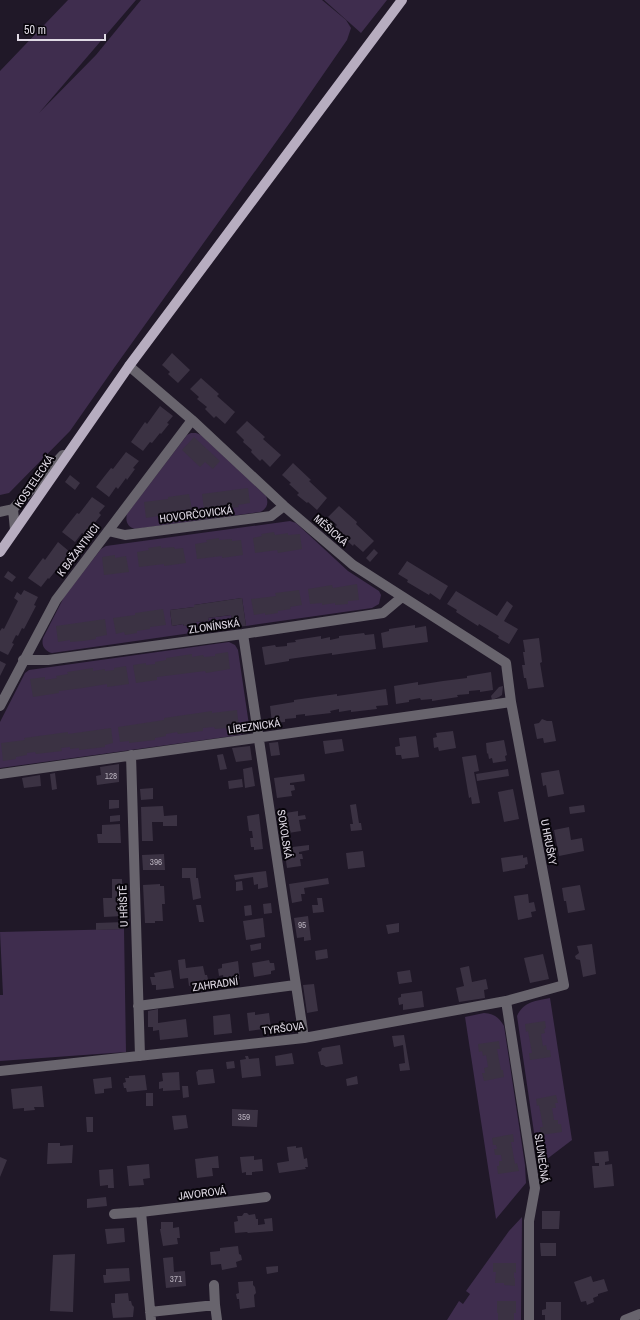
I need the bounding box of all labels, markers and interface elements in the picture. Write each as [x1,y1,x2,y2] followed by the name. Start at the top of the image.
[18,16,105,42] scale bar
[24,22,46,38] text: 50 m
[11,451,57,510] street label: KOSTELECKÁ
[159,502,234,525] street label: HOVORČOVICKÁ
[311,511,352,549] street label: MĚŠICKÁ
[54,521,102,579] street label: K BAŽANTNICI
[188,615,241,636] street label: ZLONÍNSKÁ
[227,715,282,737] street label: LÍBEZNICKÁ
[105,770,117,782] house number: 128
[274,809,296,860] street label: SOKOLSKÁ
[538,818,560,866] street label: U HRUŠKY
[150,856,162,868] house number: 396
[115,885,131,927] street label: U HŘIŠTĚ
[298,919,306,931] house number: 95
[191,974,239,994] street label: ZAHRADNÍ
[261,1018,306,1038] street label: TYRŠOVA
[238,1111,250,1123] house number: 359
[532,1133,552,1184] street label: SLUNEČNÁ
[177,1183,228,1203] street label: JAVOROVÁ
[170,1273,182,1285] house number: 371

